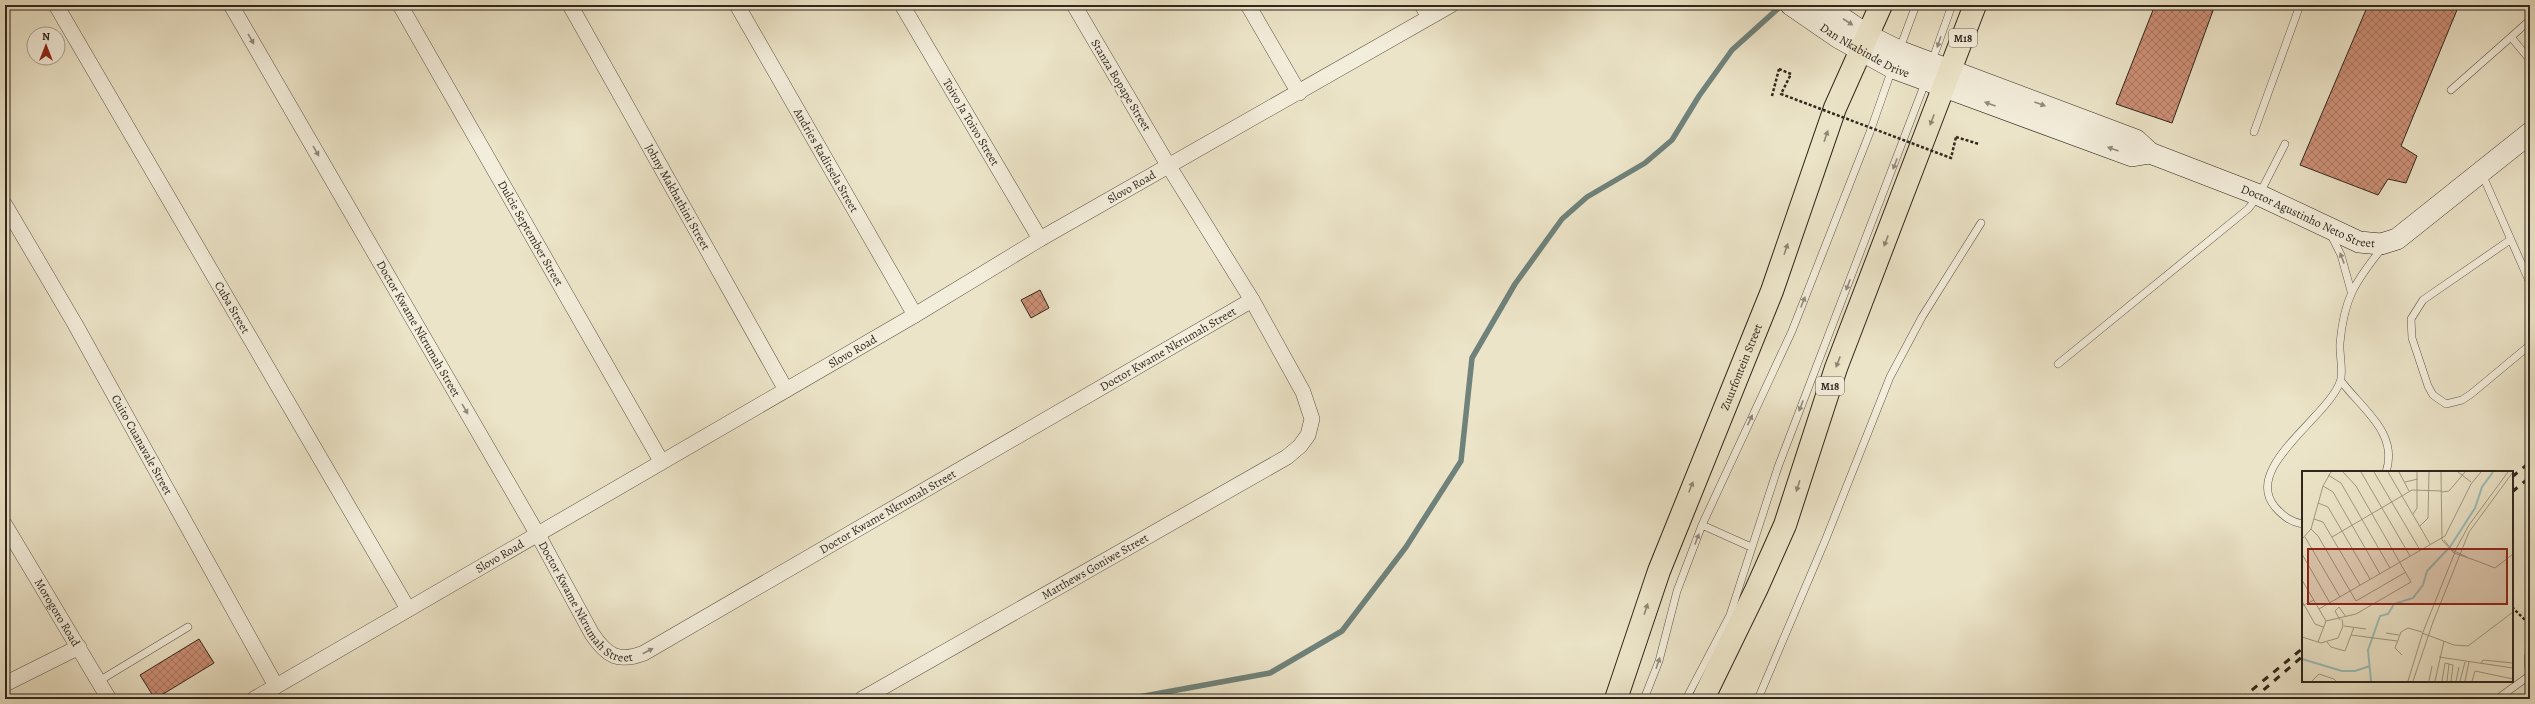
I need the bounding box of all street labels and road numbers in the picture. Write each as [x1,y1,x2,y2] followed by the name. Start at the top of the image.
[1817,19,1912,81] street label: Dan Nkabinde Drive
[1949,29,1977,47] road number: M18
[1087,36,1155,134] street label: Stanza Bopape Street
[939,76,1003,169] street label: Toivo Ja Toivo Street
[789,104,862,215] street label: Andries Raditsela Street
[641,141,714,253] street label: Johny Makhathini Street
[1104,166,1159,207] street label: Slovo Road
[494,177,567,289] street label: Dulcie September Street
[2239,181,2376,251] street label: Doctor Agustinho Neto Street
[373,258,464,400] street label: Doctor Kwame Nkrumah Street
[211,278,254,336] street label: Cuba Street
[1097,303,1239,395] street label: Doctor Kwame Nkrumah Street
[1717,321,1766,413] street label: Zuurfontein Street
[825,331,880,372] street label: Slovo Road
[1816,377,1844,395] road number: M18
[108,392,176,498] street label: Cuito Cuanavale Street
[817,466,959,557] street label: Doctor Kwame Nkrumah Street
[1039,530,1151,603] street label: Matthews Goniwe Street
[472,536,527,577] street label: Slovo Road
[535,538,634,666] street label: Doctor Kwame Nkrumah Street
[31,576,84,650] street label: Morogoro Road

